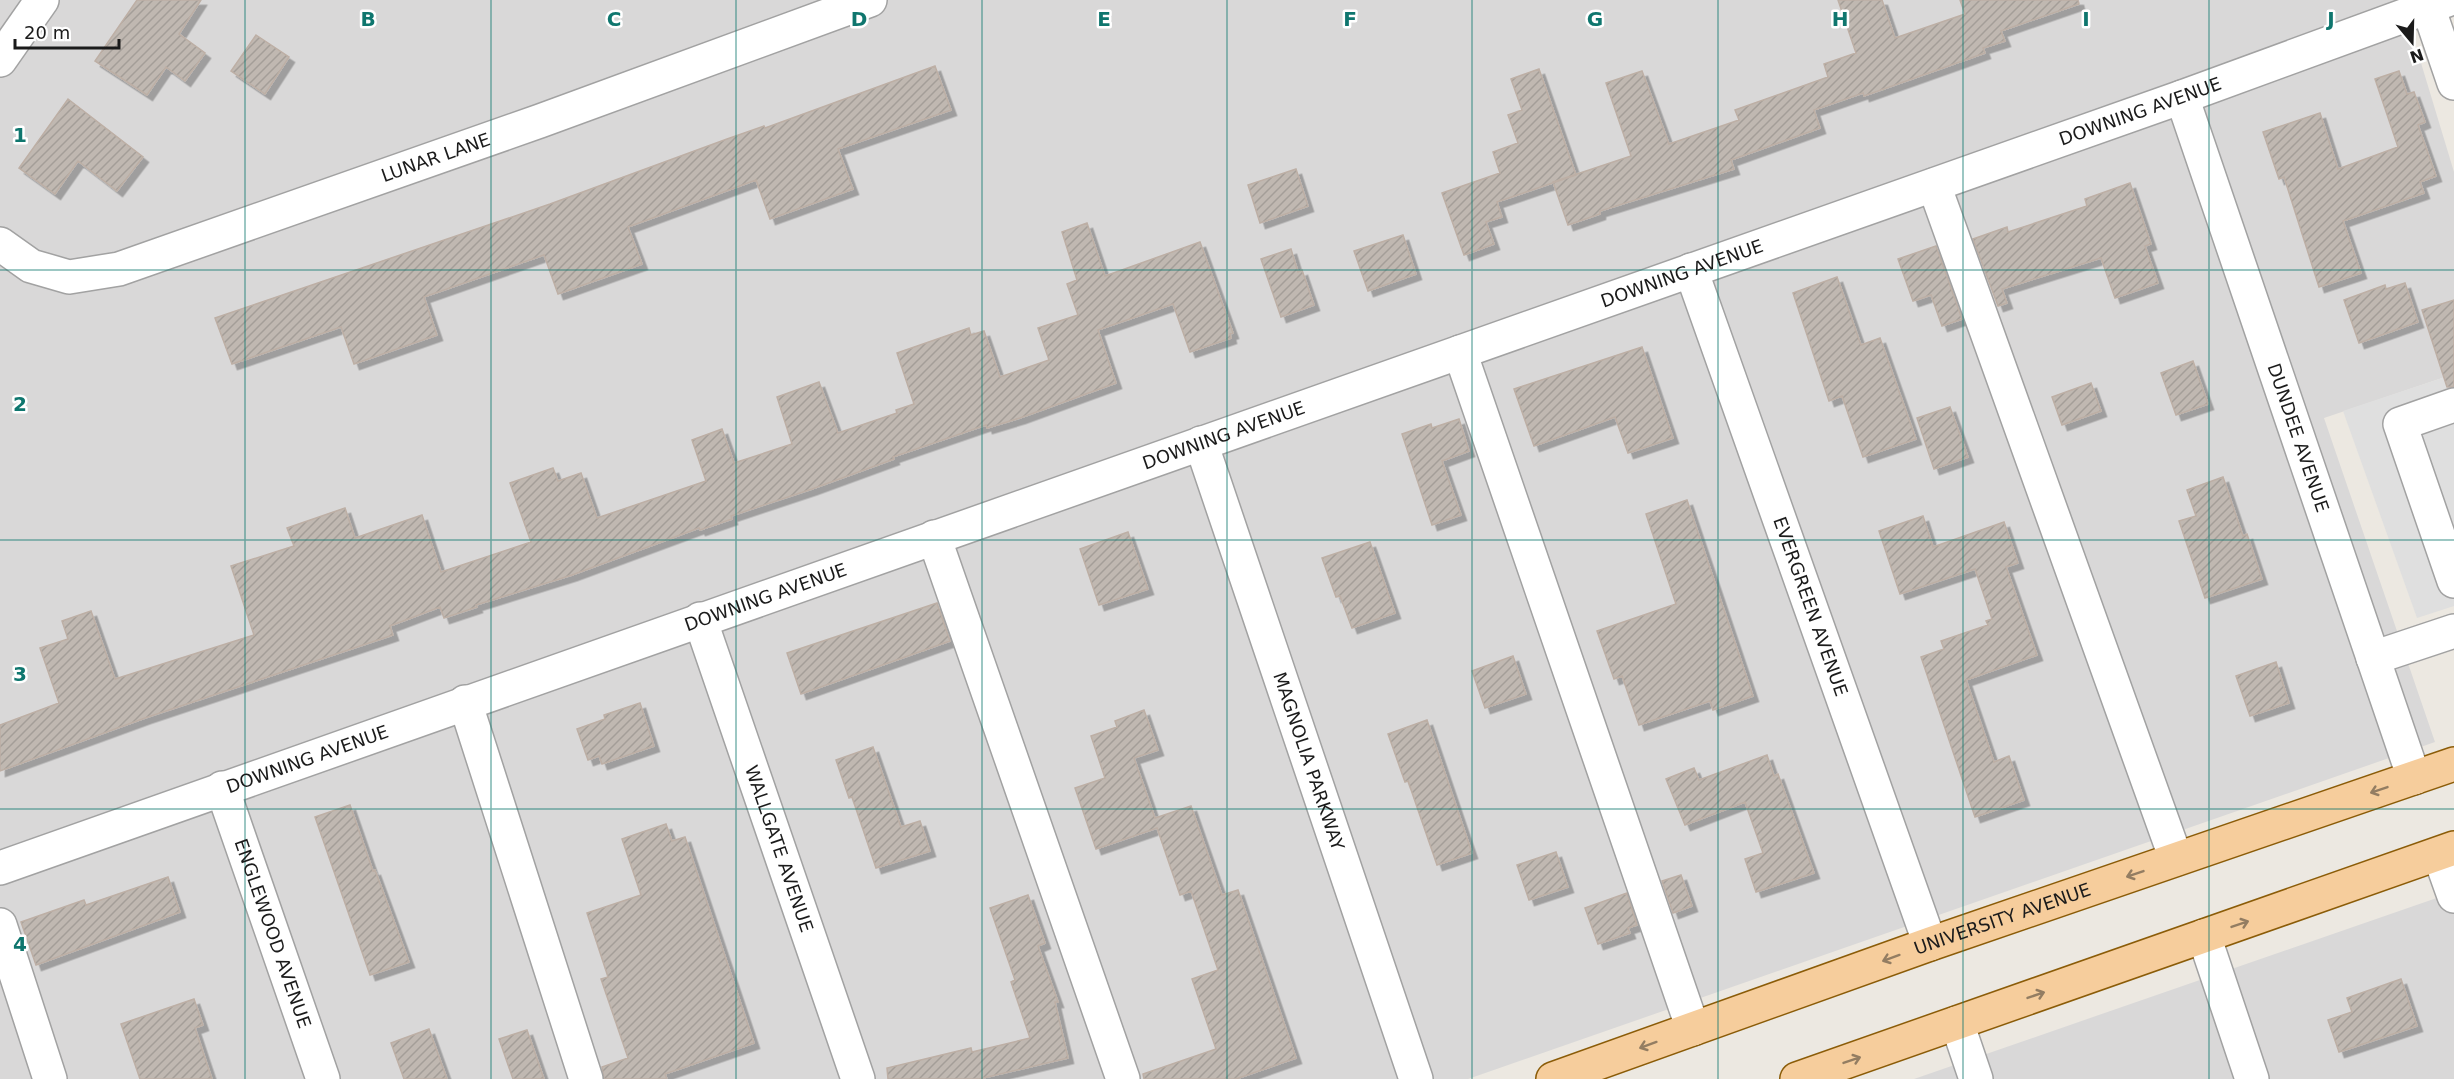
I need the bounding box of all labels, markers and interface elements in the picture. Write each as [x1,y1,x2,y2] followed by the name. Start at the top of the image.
[360,7,376,31] text: B
[607,7,621,31] text: C
[851,7,867,31] text: D
[1097,7,1111,31] text: E
[1343,7,1357,31] text: F
[1587,7,1603,31] text: G
[1832,7,1848,31] text: H
[2082,7,2090,31] text: I
[2325,7,2335,31] text: J
[15,12,118,50] scale bar
[2382,12,2442,72] north arrow
[24,22,70,43] text: 20 m
[2407,45,2426,67] text: N
[2056,73,2224,150] street label: DOWNING AVENUE
[13,123,27,147] text: 1
[378,128,493,186] street label: LUNAR LANE
[1598,235,1766,312] street label: DOWNING AVENUE
[2264,360,2334,515] street label: DUNDEE AVENUE
[13,392,27,416] text: 2
[1140,397,1308,473] street label: DOWNING AVENUE
[1769,514,1852,699] street label: EVERGREEN AVENUE
[681,559,849,635] street label: DOWNING AVENUE
[13,662,27,686] text: 3
[1269,669,1349,854] street label: MAGNOLIA PARKWAY
[223,721,391,797] street label: DOWNING AVENUE
[741,762,818,935] street label: WALLGATE AVENUE
[2370,785,2389,796] one-way arrow
[230,836,315,1031] street label: ENGLEWOOD AVENUE
[2126,869,2145,880] one-way arrow
[1911,879,2093,959] street label: UNIVERSITY AVENUE
[2230,917,2249,928] one-way arrow
[13,932,27,956] text: 4
[1882,953,1901,964] one-way arrow
[2026,989,2045,1000] one-way arrow
[1639,1040,1658,1051] one-way arrow
[1842,1053,1861,1064] one-way arrow

